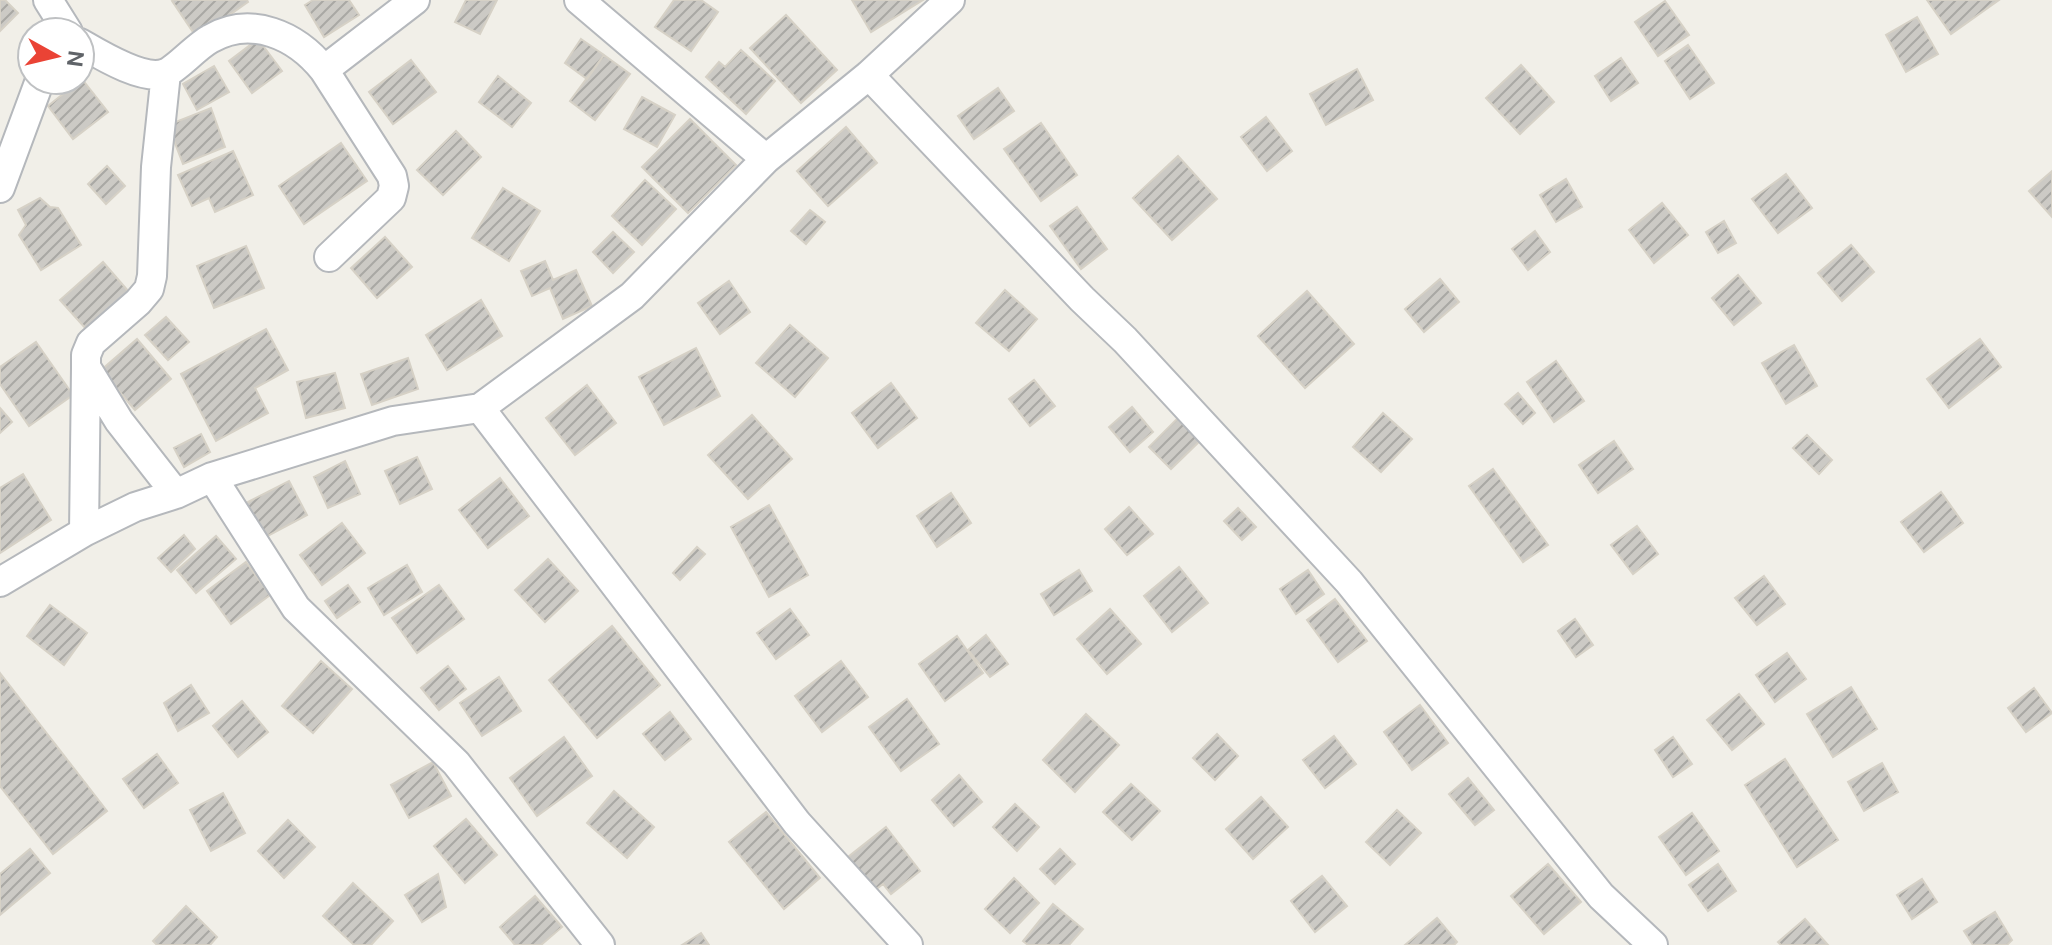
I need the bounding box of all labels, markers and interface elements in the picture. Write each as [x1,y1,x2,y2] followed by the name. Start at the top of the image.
[16,16,96,96] north arrow
[60,49,91,69] text: N

